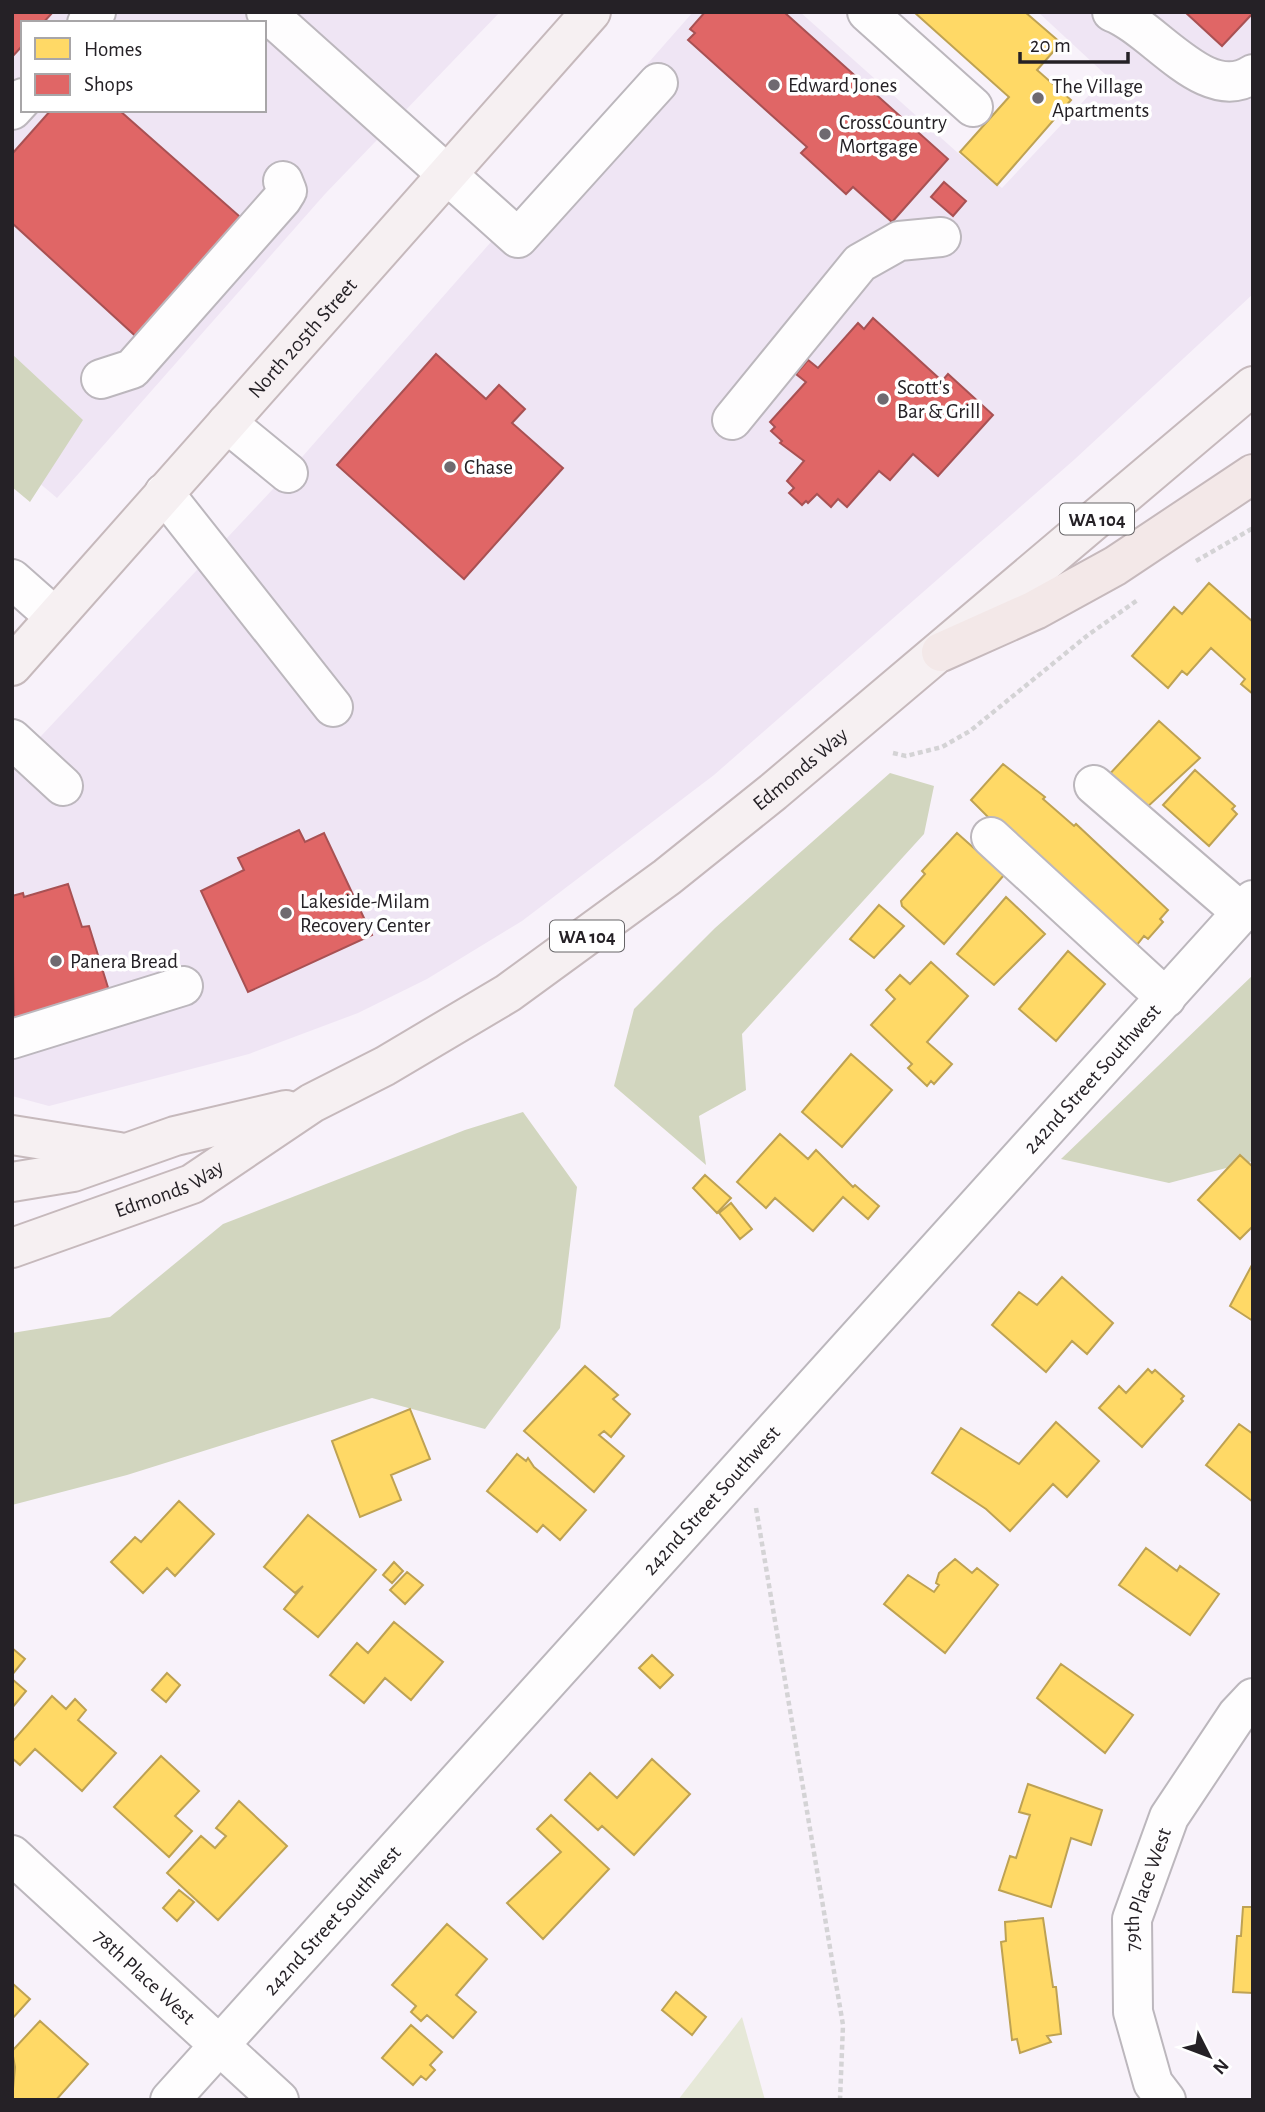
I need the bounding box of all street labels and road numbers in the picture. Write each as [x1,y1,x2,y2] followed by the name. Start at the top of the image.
[244,274,361,402] street label: North 205th Street
[1060,504,1134,534] road number: WA 104
[749,724,852,815] street label: Edmonds Way
[550,920,624,952] road number: WA 104
[1020,1000,1165,1158] street label: 242nd Street Southwest
[112,1156,227,1222] street label: Edmonds Way
[639,1422,784,1579] street label: 242nd Street Southwest
[1122,1825,1175,1952] street label: 79th Place West
[260,1842,405,1999] street label: 242nd Street Southwest
[90,1926,199,2029] street label: 78th Place West

